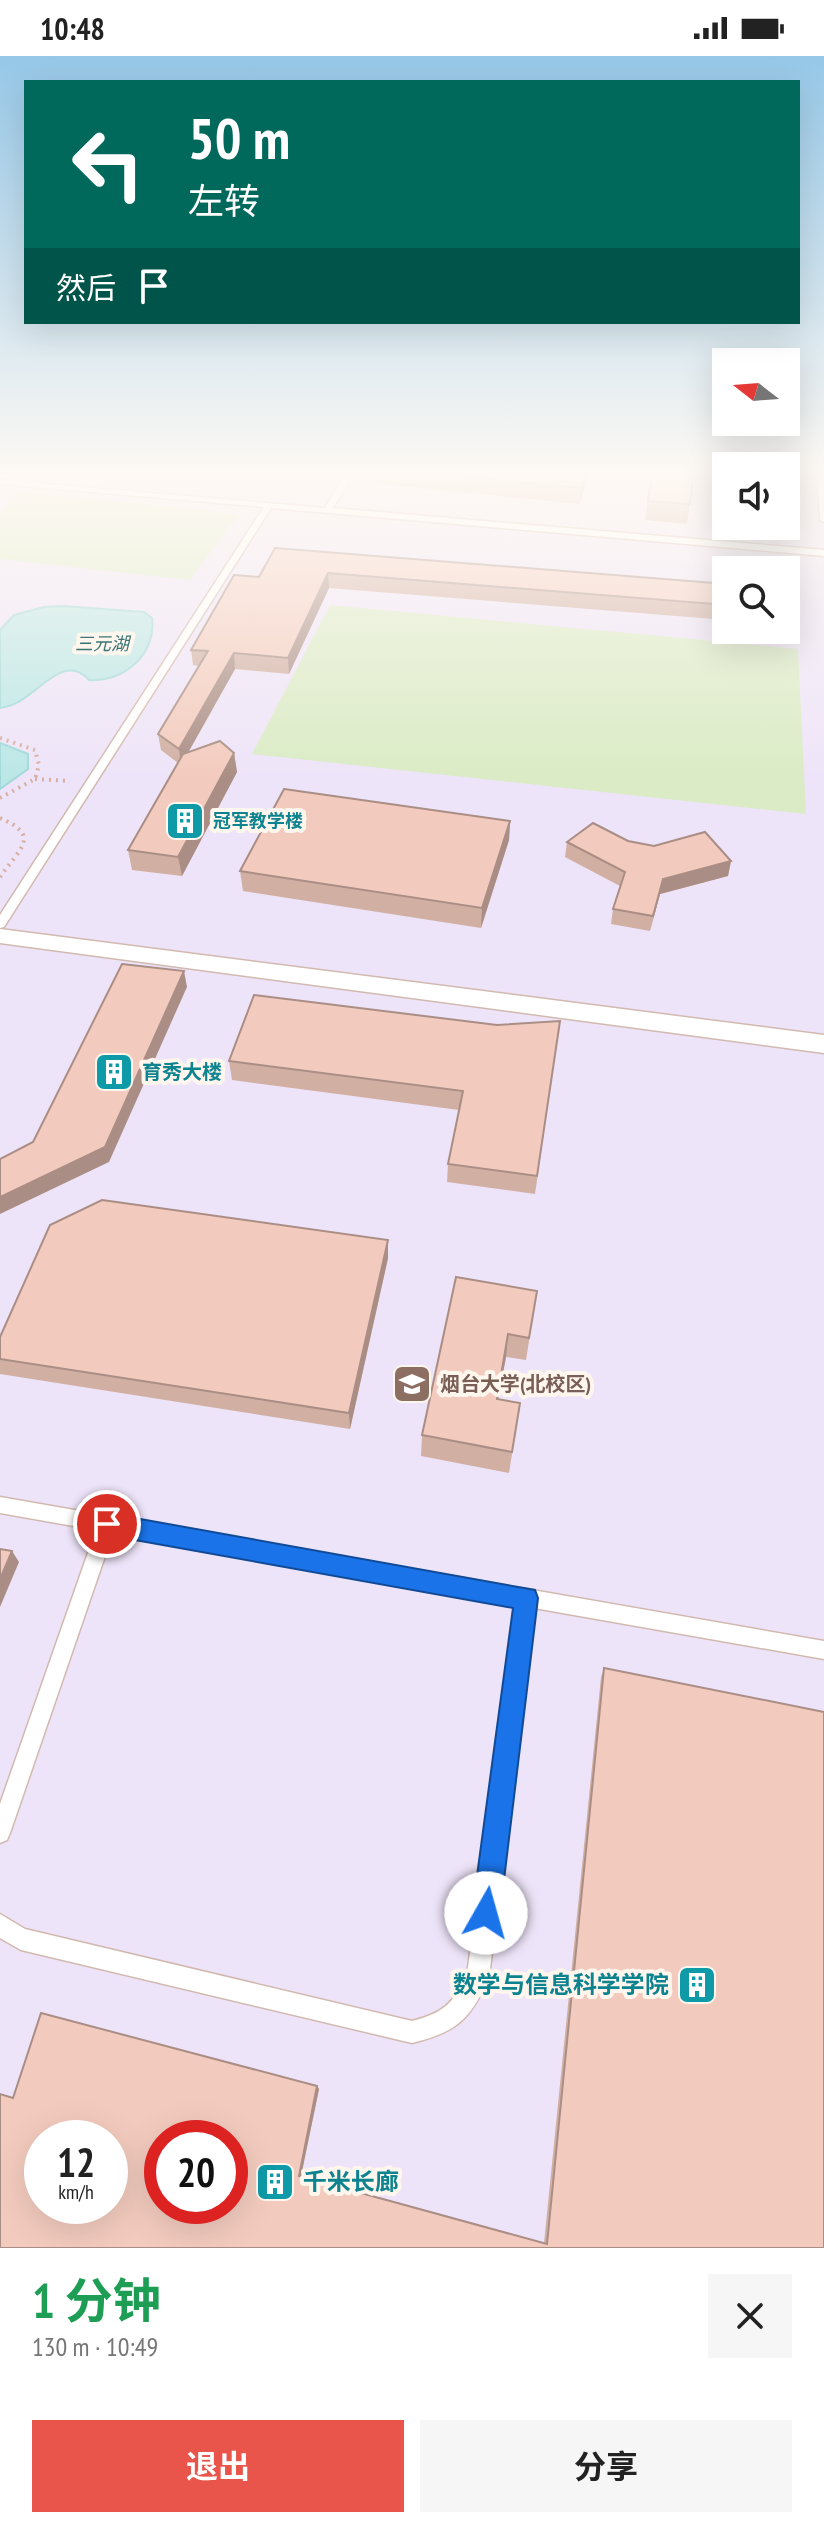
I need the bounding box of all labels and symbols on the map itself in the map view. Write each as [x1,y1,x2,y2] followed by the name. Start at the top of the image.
[712,348,800,436] north arrow
[75,632,132,655] water label: 三元湖
[164,800,206,842] building icon: 冠军教学楼
[213,809,303,832] place label: 冠军教学楼
[93,1051,135,1093] building icon: 育秀大楼
[142,1059,222,1085] place label: 育秀大楼
[391,1363,433,1405] school or university icon: 烟台大学(北校区)
[440,1371,591,1397] place label: 烟台大学(北校区)
[73,1490,141,1558] pin
[444,1871,528,1955] position arrow
[676,1964,718,2006] building icon: 数学与信息科学学院
[453,1969,669,2000] place label: 数学与信息科学学院
[144,2120,248,2224] speed limit sign: 20
[254,2161,296,2203] building icon: 千米长廊
[303,2166,399,2197] place label: 千米长廊

